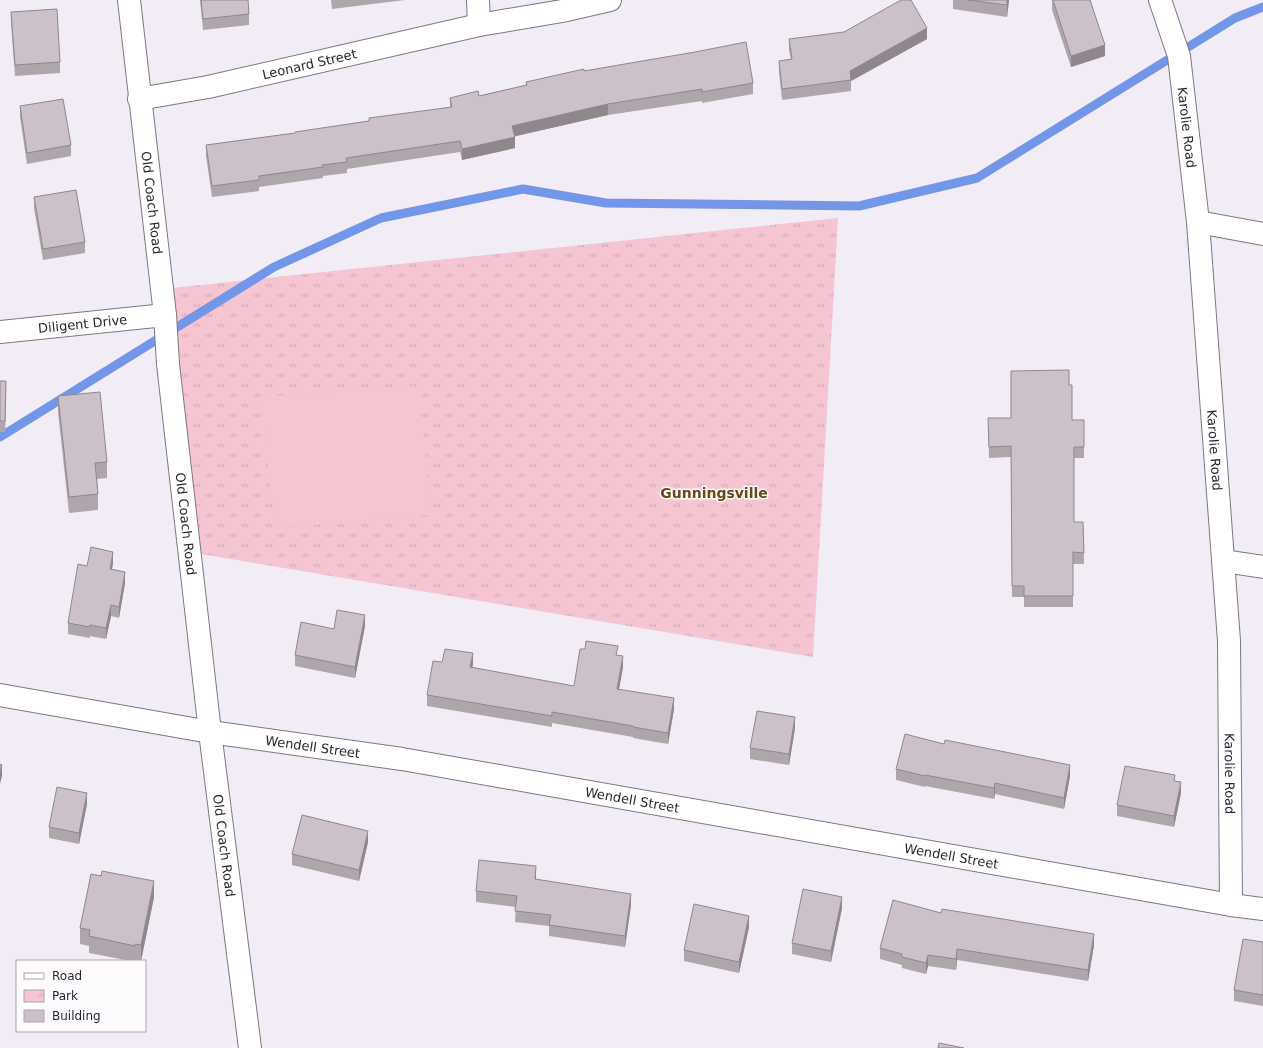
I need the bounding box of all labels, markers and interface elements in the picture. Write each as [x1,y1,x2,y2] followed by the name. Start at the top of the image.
[261,46,358,82] street label: Leonard Street
[1175,86,1199,169] street label: Karolie Road
[138,150,165,255] street label: Old Coach Road
[37,312,128,336] street label: Diligent Drive
[1204,409,1225,491] street label: Karolie Road
[172,472,199,576] street label: Old Coach Road
[660,485,768,501] district label: Gunningsville
[264,733,361,761] street label: Wendell Street
[1222,733,1237,814] street label: Karolie Road
[584,784,681,816] street label: Wendell Street
[210,793,238,898] street label: Old Coach Road
[903,841,1000,872] street label: Wendell Street
[16,960,146,1032] legend
[52,969,82,983] text: Road
[52,989,78,1003] text: Park
[52,1009,101,1023] text: Building

